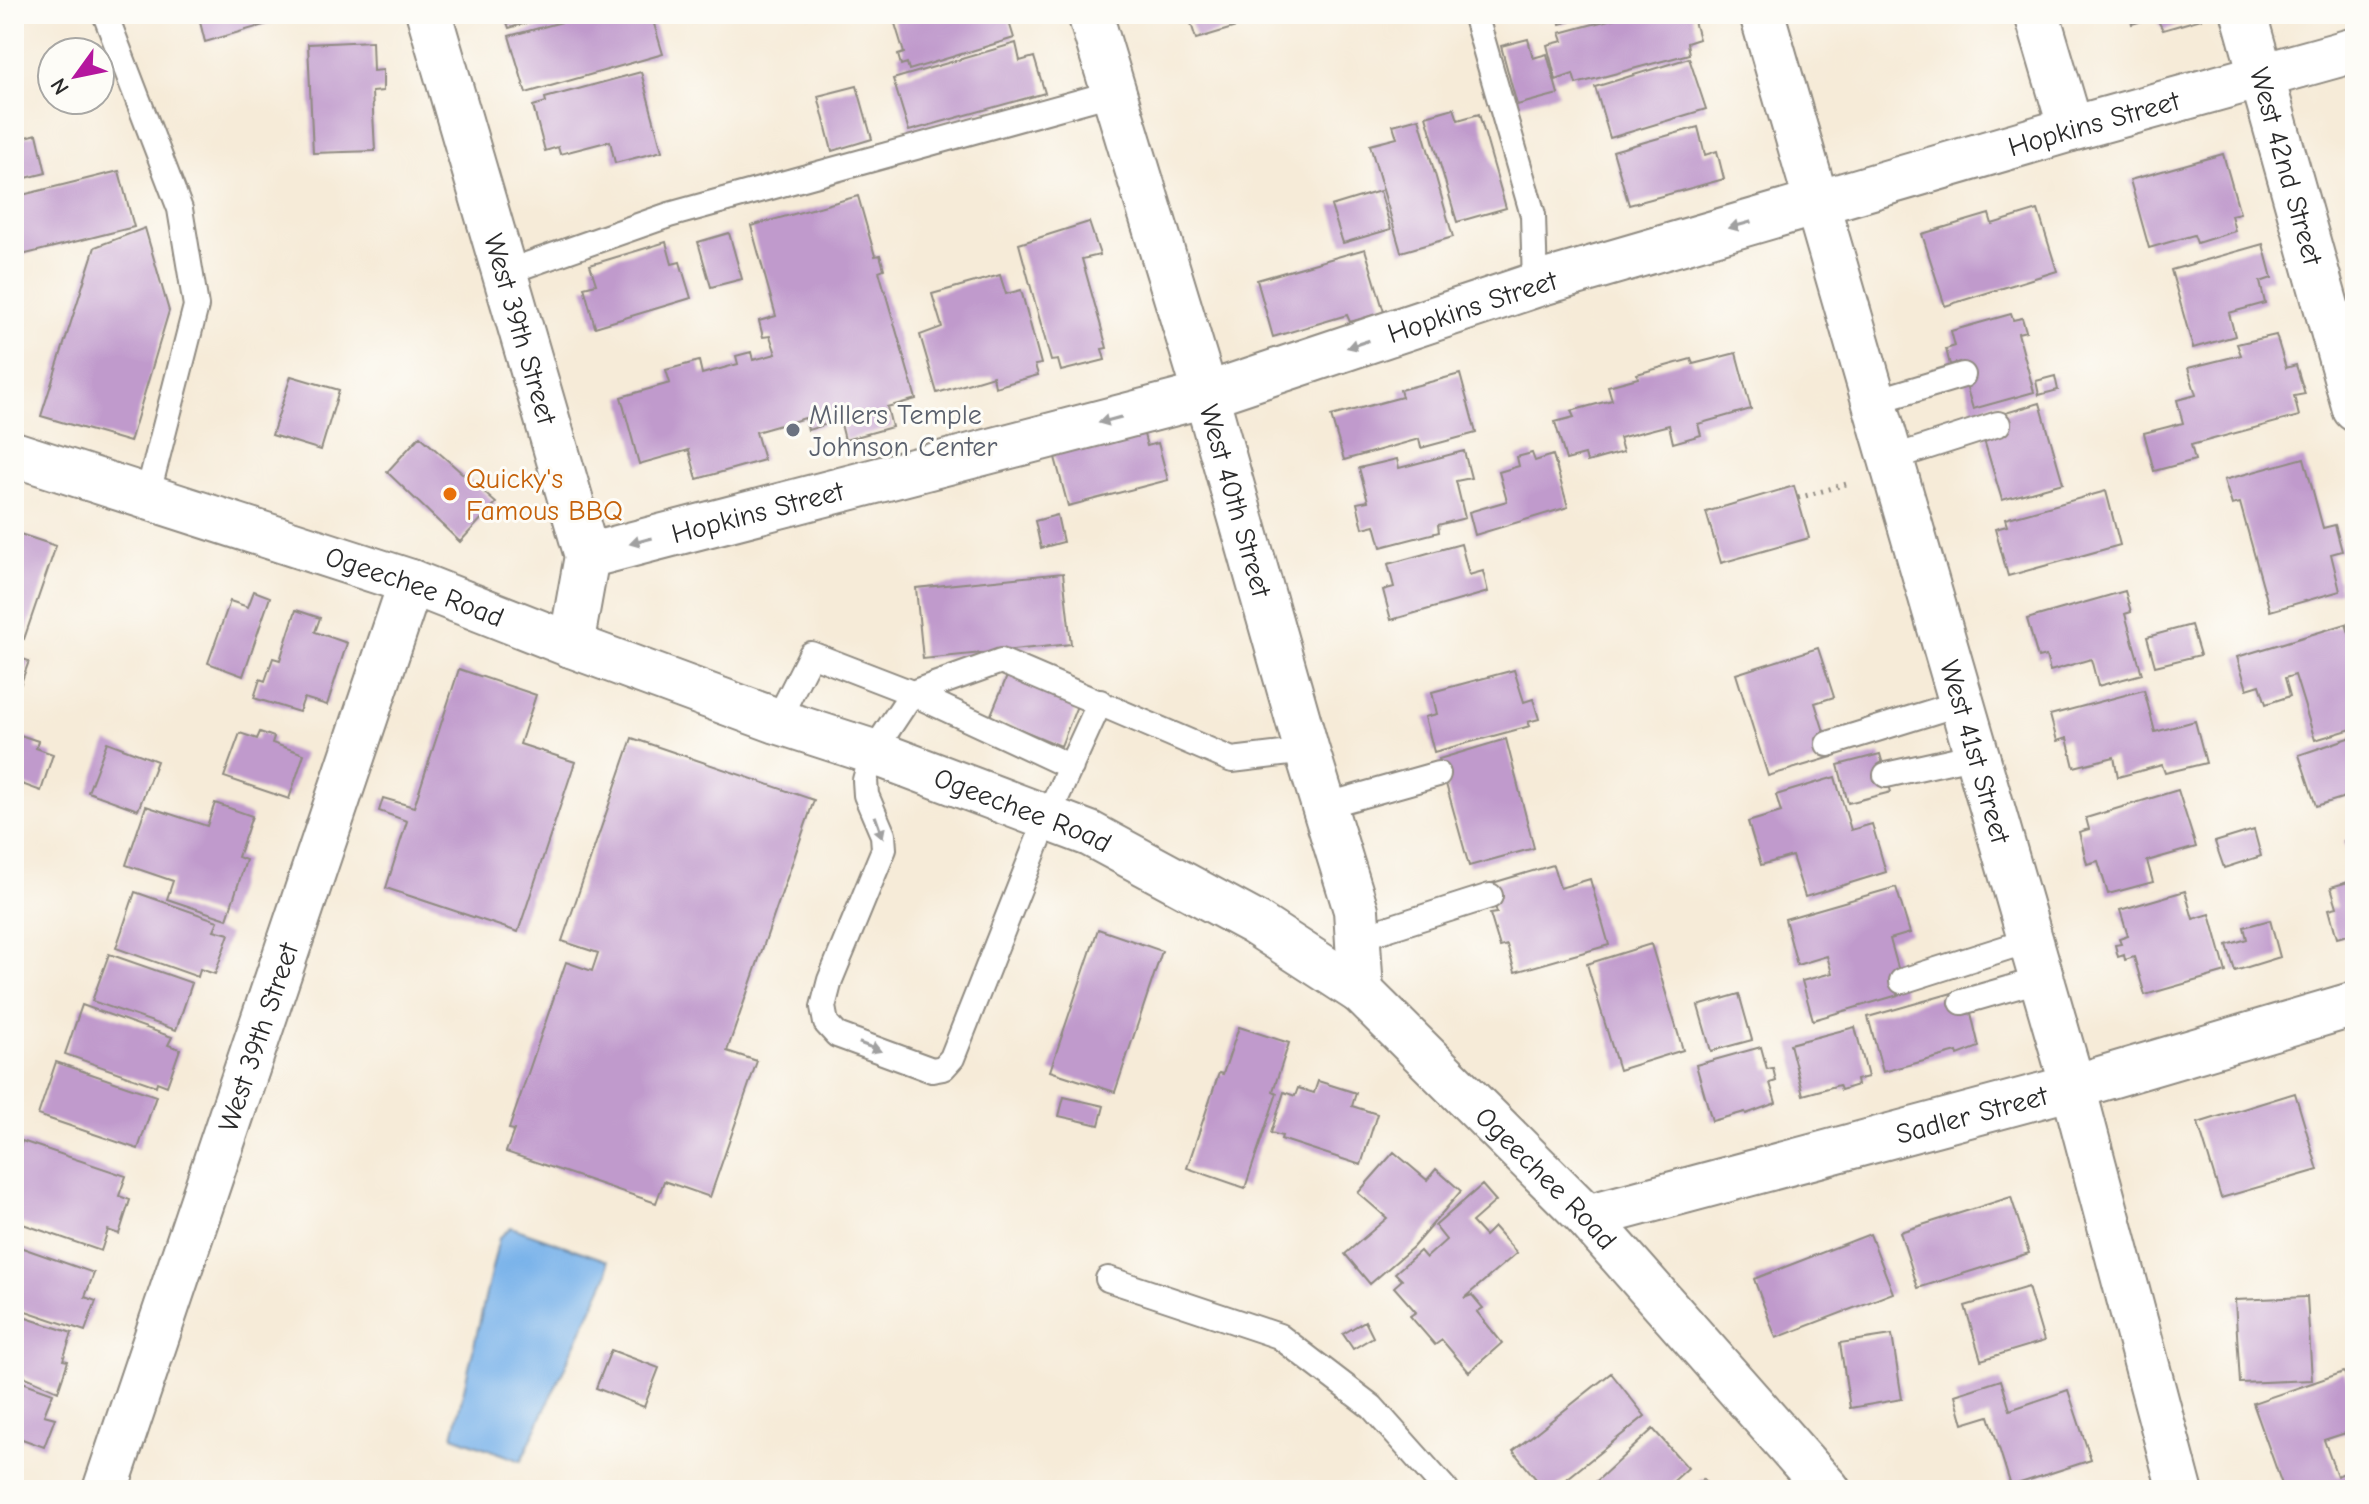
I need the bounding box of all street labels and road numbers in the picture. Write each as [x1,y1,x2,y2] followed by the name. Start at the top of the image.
[2243,64,2329,270] street label: West 42nd Street
[2004,84,2184,163] street label: Hopkins Street
[477,230,563,429] street label: West 39th Street
[1383,264,1562,350] street label: Hopkins Street
[1192,401,1278,602] street label: West 40th Street
[668,475,848,550] street label: Hopkins Street
[321,540,508,634] street label: Ogeechee Road
[1933,657,2017,848] street label: West 41st Street
[929,762,1117,859] street label: Ogeechee Road
[212,938,306,1136] street label: West 39th Street
[1892,1079,2052,1151] street label: Sadler Street
[1469,1101,1623,1256] street label: Ogeechee Road

